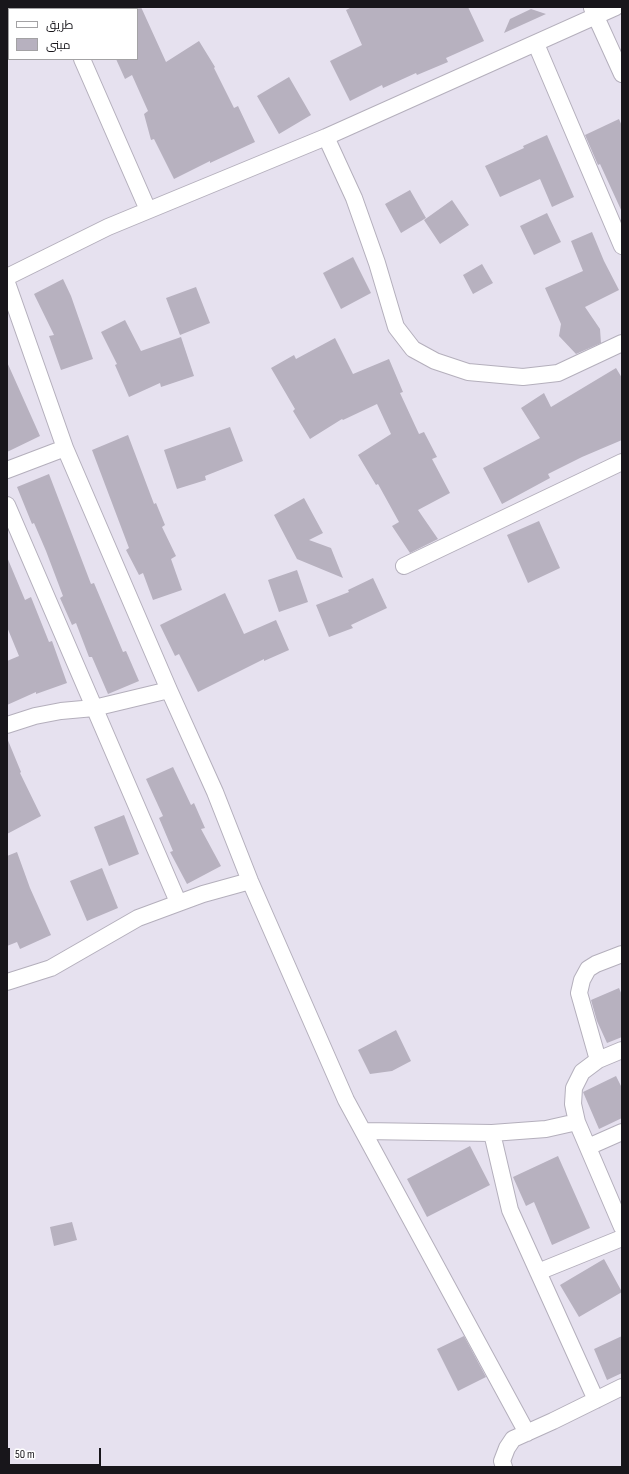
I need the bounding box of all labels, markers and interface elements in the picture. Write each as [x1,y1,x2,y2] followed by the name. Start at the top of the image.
[8,8,138,60] legend
[46,18,73,33] text: طريق
[46,38,71,53] text: مبنى
[10,1440,103,1466] scale bar
[15,1447,35,1462] text: 50 m

